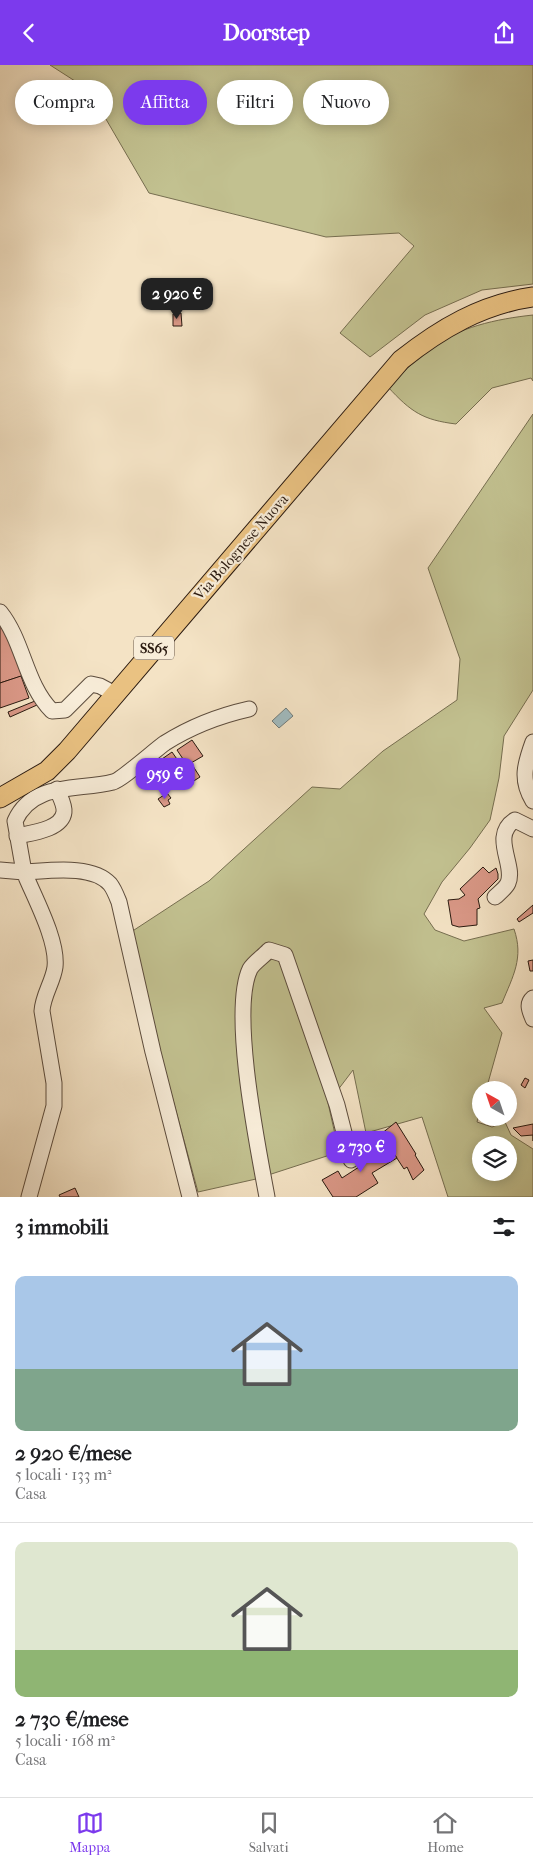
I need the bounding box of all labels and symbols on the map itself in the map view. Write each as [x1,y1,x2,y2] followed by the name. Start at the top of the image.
[131,277,223,320] pin: 2 920 €
[189,489,293,604] street label: Via Bolognese Nuova
[134,637,174,659] road number: SS65
[130,757,200,800] pin: 959 €
[472,1081,518,1126] north arrow
[315,1131,407,1173] pin: 2 730 €

